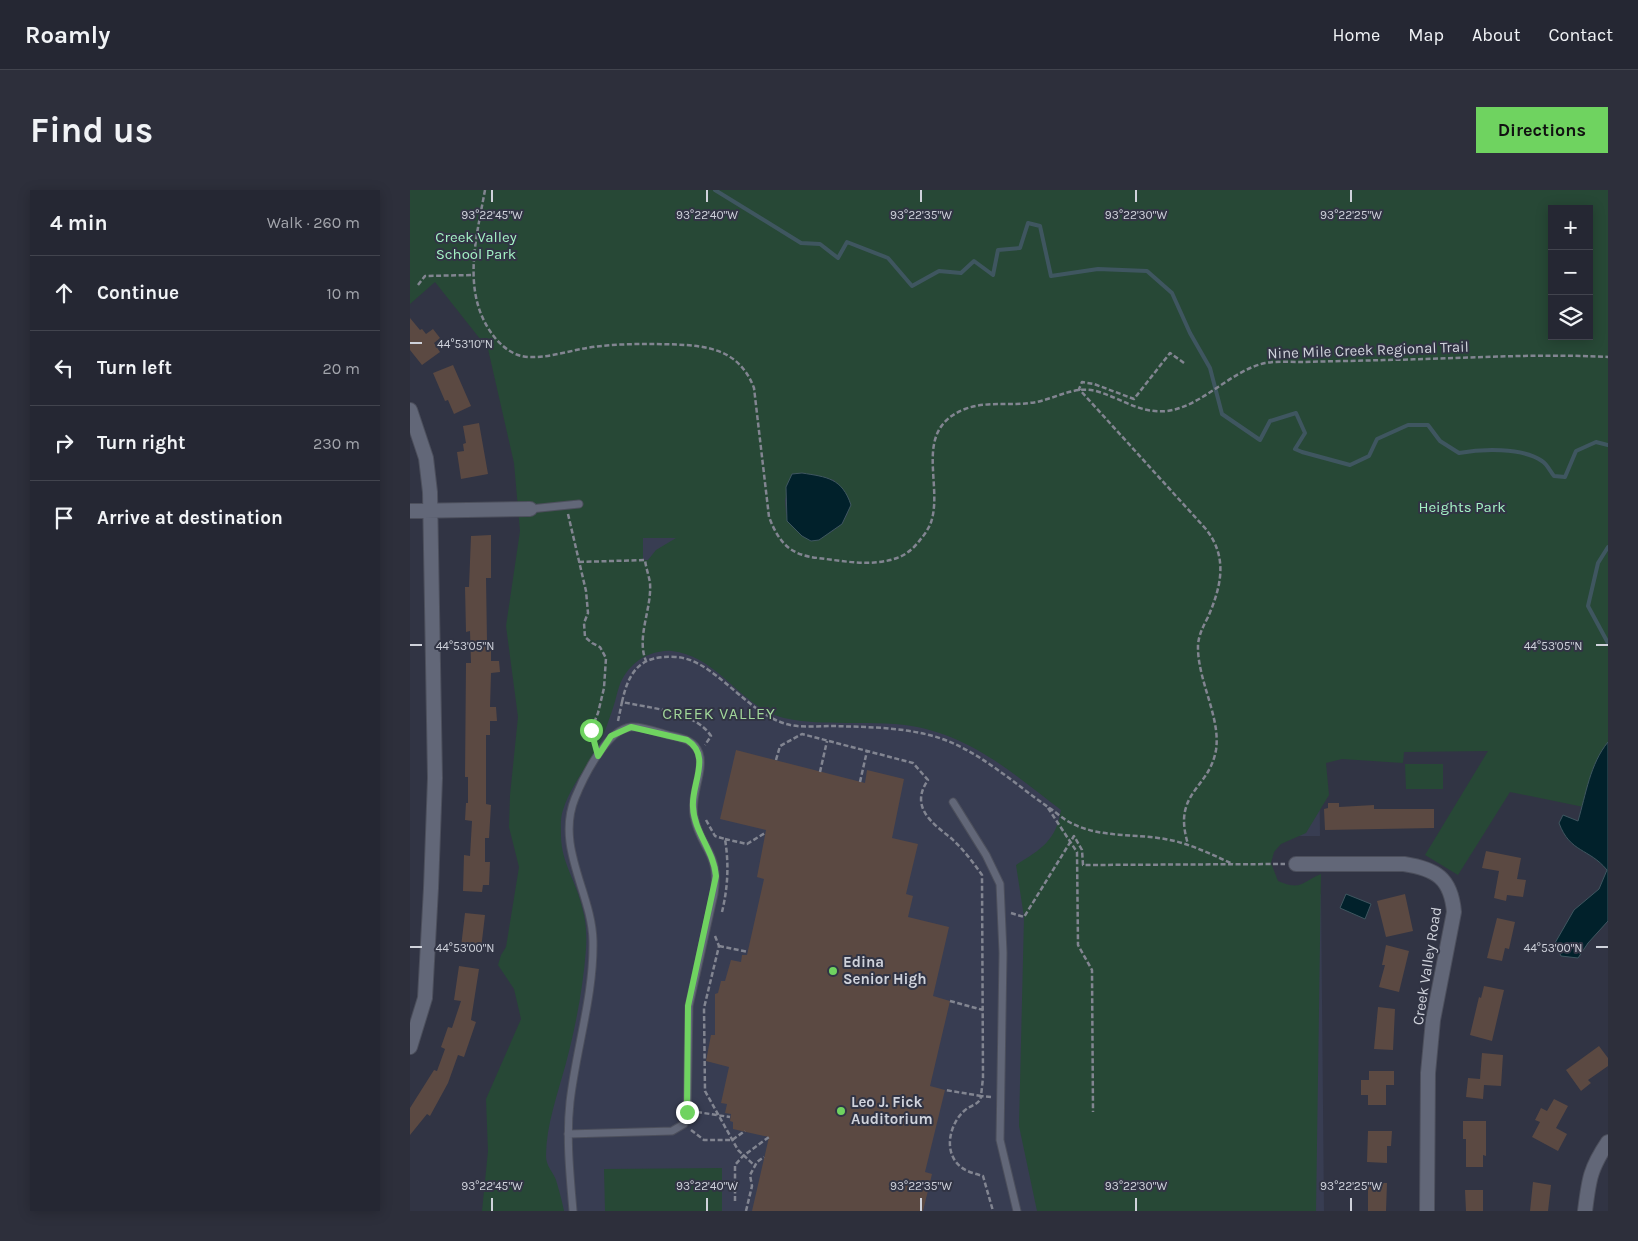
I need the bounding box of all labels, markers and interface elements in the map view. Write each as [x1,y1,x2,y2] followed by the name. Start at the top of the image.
[25,21,110,49] text: Roamly
[1332,24,1380,46] text: Home
[1408,24,1444,46] text: Map
[1472,24,1521,46] text: About
[1549,24,1613,46] text: Contact
[1476,107,1608,153] button: Directions
[30,110,153,151] text: Find us
[1548,205,1593,340] map controls
[1548,205,1593,250] button: +
[461,208,523,222] text: 93°22'45"W
[676,208,738,222] text: 93°22'40"W
[890,208,952,222] text: 93°22'35"W
[1105,208,1167,222] text: 93°22'30"W
[1320,208,1382,222] text: 93°22'25"W
[50,211,108,235] text: 4 min
[267,213,360,232] text: Walk · 260 m
[435,228,517,263] park label: Creek Valley School Park
[1548,250,1593,295] button: −
[50,279,78,307] icon: ahead
[97,282,179,304] text: Continue
[326,284,360,303] text: 10 m
[1548,295,1593,340] button: layers
[437,337,493,351] text: 44°53'10"N
[1267,337,1469,363] street label: Nine Mile Creek Regional Trail
[50,354,78,382] icon: left
[97,357,172,379] text: Turn left
[322,359,360,378] text: 20 m
[50,429,78,457] icon: right
[97,432,186,454] text: Turn right
[313,434,360,453] text: 230 m
[1418,498,1506,516] park label: Heights Park
[50,504,78,532] icon: arrive
[97,507,283,529] text: Arrive at destination
[436,639,494,653] text: 44°53'05"N
[1524,639,1582,653] text: 44°53'05"N
[662,704,776,723] district label: CREEK VALLEY
[580,719,603,742] route start
[1409,906,1445,1026] street label: Creek Valley Road
[435,941,495,955] text: 44°53'00"N
[1523,941,1583,955] text: 44°53'00"N
[843,953,927,988] place label: Edina Senior High
[827,965,839,977] marker: Edina Senior High
[851,1093,933,1128] place label: Leo J. Fick Auditorium
[676,1101,699,1124] route end
[835,1105,847,1117] marker: Leo J. Fick Auditorium
[461,1179,523,1193] text: 93°22'45"W
[676,1179,738,1193] text: 93°22'40"W
[890,1179,952,1193] text: 93°22'35"W
[1105,1179,1167,1193] text: 93°22'30"W
[1320,1179,1382,1193] text: 93°22'25"W

